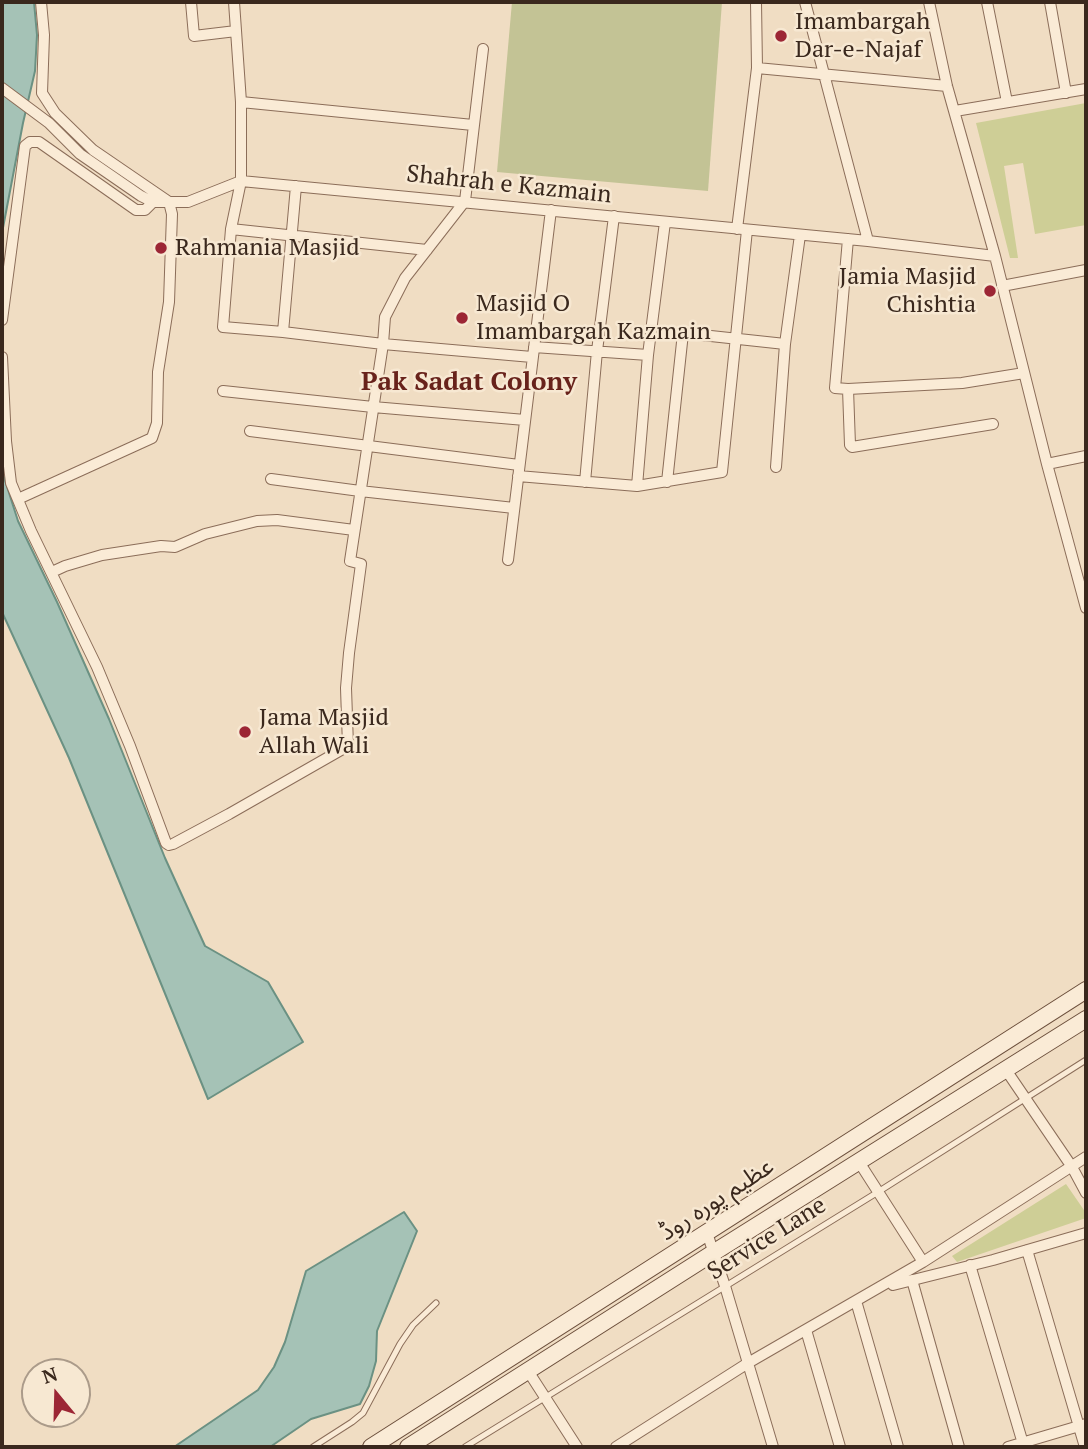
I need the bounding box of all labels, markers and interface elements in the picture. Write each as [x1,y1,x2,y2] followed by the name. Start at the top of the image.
[795,8,930,64] place label: Imambargah Dar-e-Najaf
[773,28,789,44] marker: Imambargah Dar-e-Najaf
[405,160,613,210] street label: Shahrah e Kazmain
[175,234,360,262] place label: Rahmania Masjid
[153,240,169,256] marker: Rahmania Masjid
[839,263,976,319] place label: Jamia Masjid Chishtia
[982,283,998,299] marker: Jamia Masjid Chishtia
[476,290,711,346] place label: Masjid O Imambargah Kazmain
[454,310,470,326] marker: Masjid O Imambargah Kazmain
[361,367,577,399] district label: Pak Sadat Colony
[259,704,389,760] place label: Jama Masjid Allah Wali
[237,724,253,740] marker: Jama Masjid Allah Wali
[655,1152,779,1248] street label: عظیم پورہ روڈ
[702,1191,832,1287] street label: Service Lane
[21,1358,91,1428] north arrow
[39,1360,61,1389] text: N

